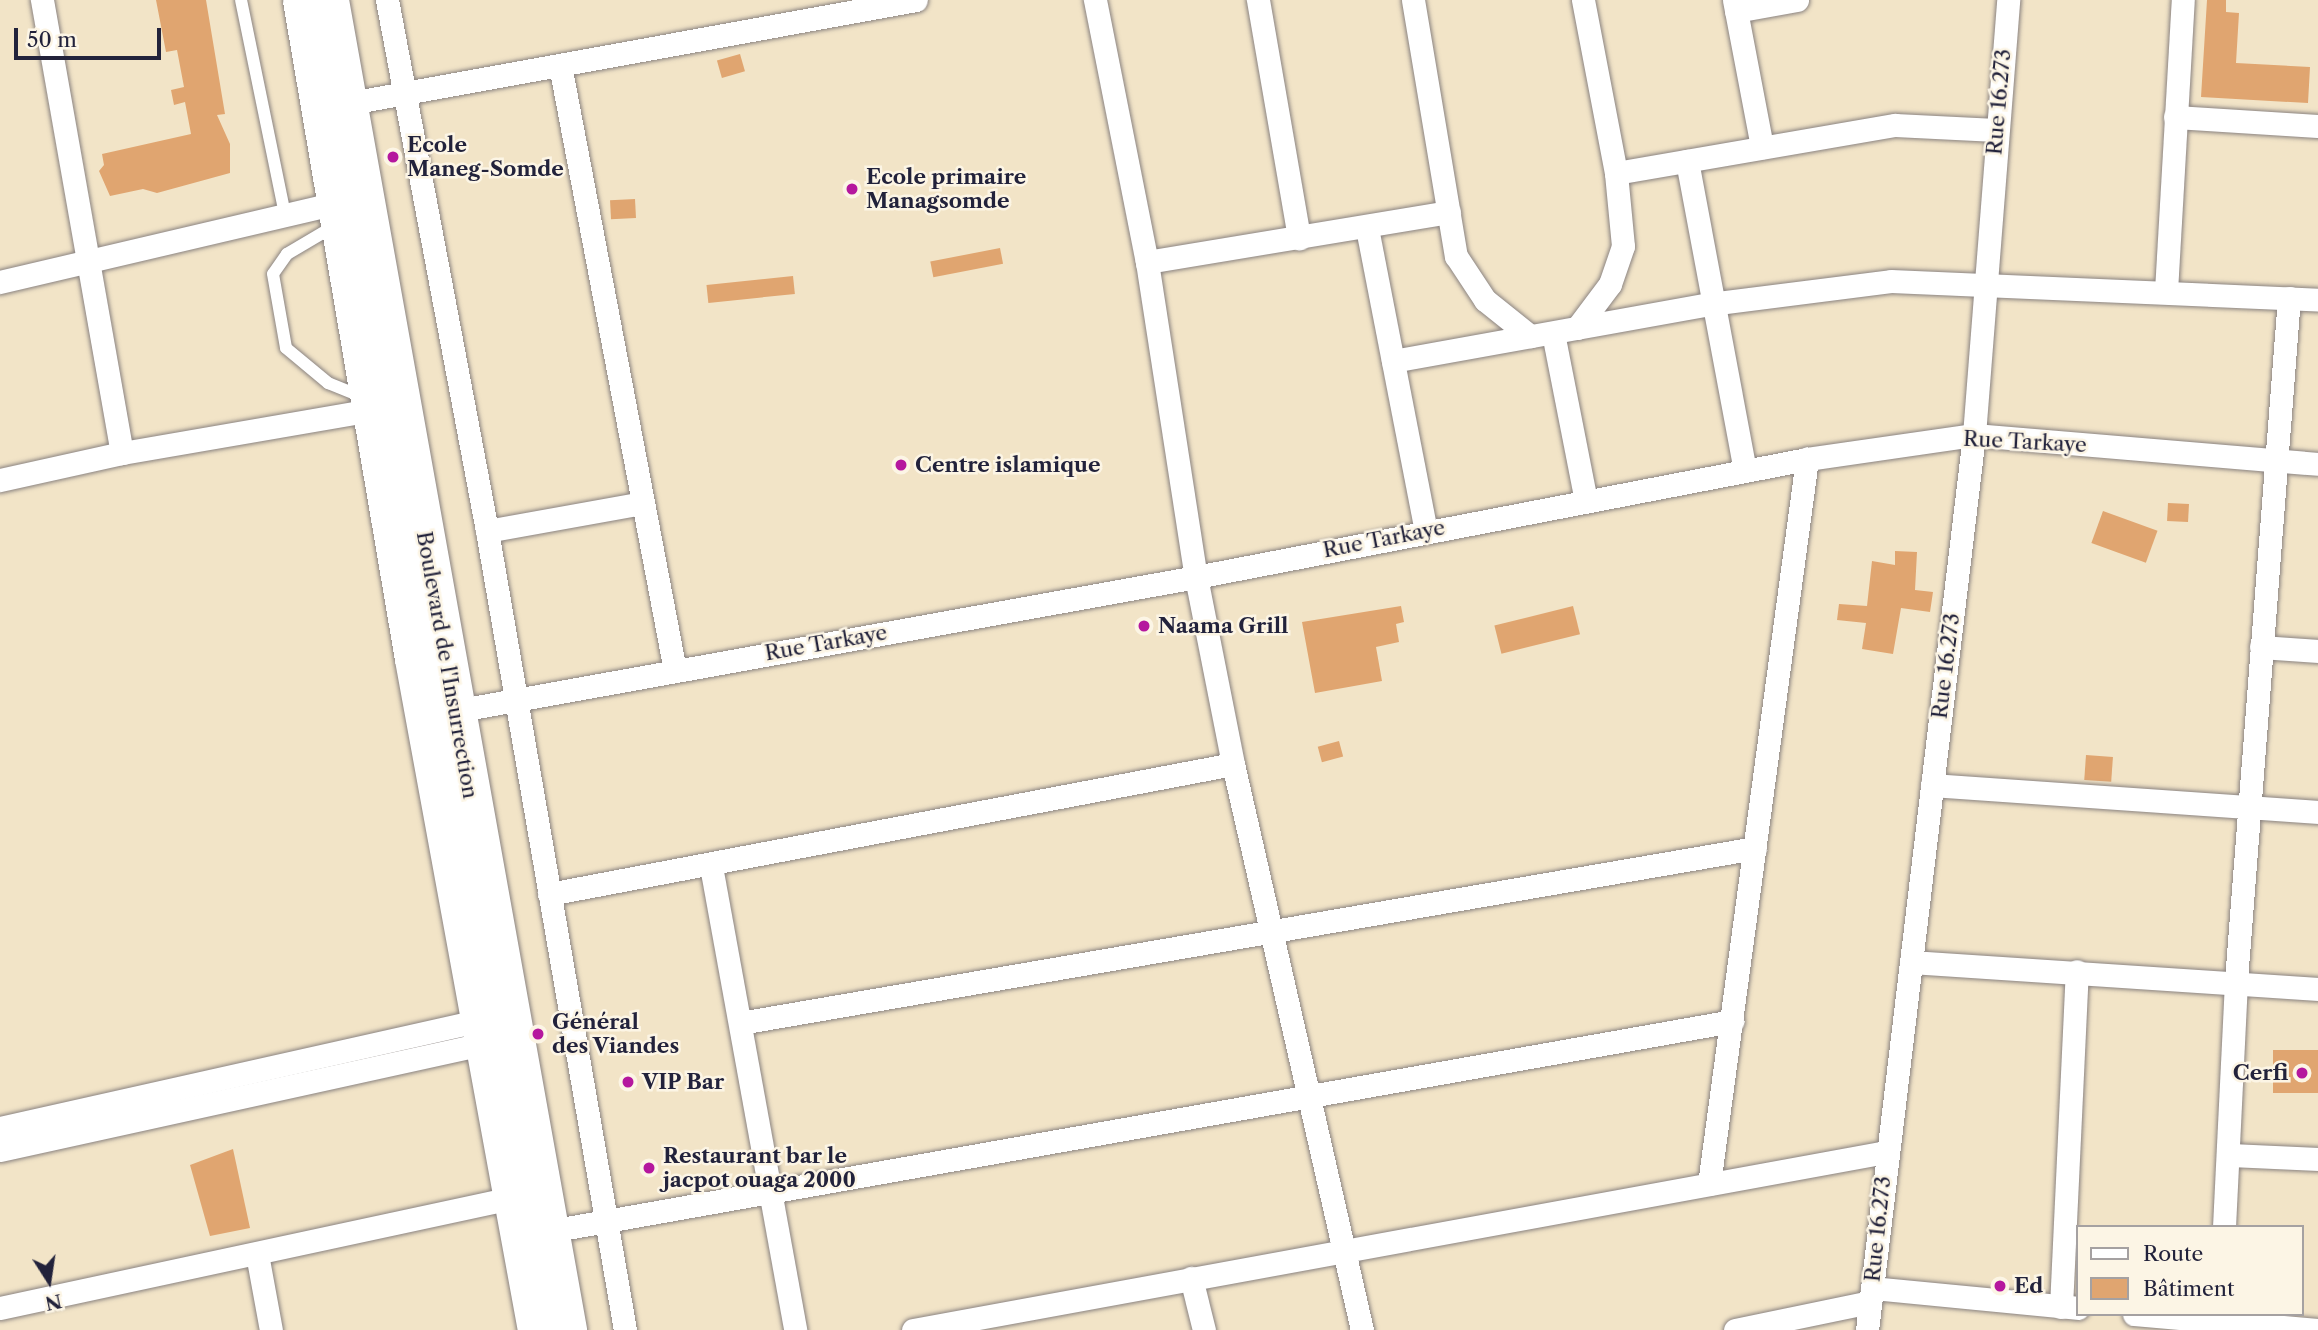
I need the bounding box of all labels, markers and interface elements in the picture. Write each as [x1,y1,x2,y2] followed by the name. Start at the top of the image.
[18,14,164,58] scale bar
[27,27,77,52] text: 50 m
[1982,48,2016,156] street label: Rue 16.273
[407,132,564,182] place label: Ecole Maneg-Somde
[385,149,401,165] marker: Ecole Maneg-Somde
[866,164,1026,214] place label: Ecole primaire Managsomde
[844,181,860,197] marker: Ecole primaire Managsomde
[1962,426,2088,458] street label: Rue Tarkaye
[915,452,1101,478] place label: Centre islamique
[893,457,909,473] marker: Centre islamique
[1321,515,1447,563] street label: Rue Tarkaye
[411,529,483,801] street label: Boulevard de l'Insurrection
[1927,612,1965,720] street label: Rue 16.273
[1158,613,1289,639] place label: Naama Grill
[1136,618,1152,634] marker: Naama Grill
[763,620,889,666] street label: Rue Tarkaye
[552,1009,680,1059] place label: Général des Viandes
[530,1026,546,1042] marker: Général des Viandes
[2233,1060,2288,1086] place label: Cerfi
[2294,1065,2310,1081] marker: Cerfi
[642,1069,725,1095] place label: VIP Bar
[620,1074,636,1090] marker: VIP Bar
[663,1143,856,1193] place label: Restaurant bar le jacpot ouaga 2000
[641,1160,657,1176] marker: Restaurant bar le jacpot ouaga 2000
[1860,1175,1896,1283] street label: Rue 16.273
[2076,1225,2304,1316] legend
[2143,1241,2203,1266] text: Route
[14,1246,84,1316] north arrow
[2014,1273,2043,1299] place label: Ed
[2143,1276,2234,1301] text: Bâtiment
[1992,1278,2008,1294] marker: Ed
[43,1289,64,1315] text: N

